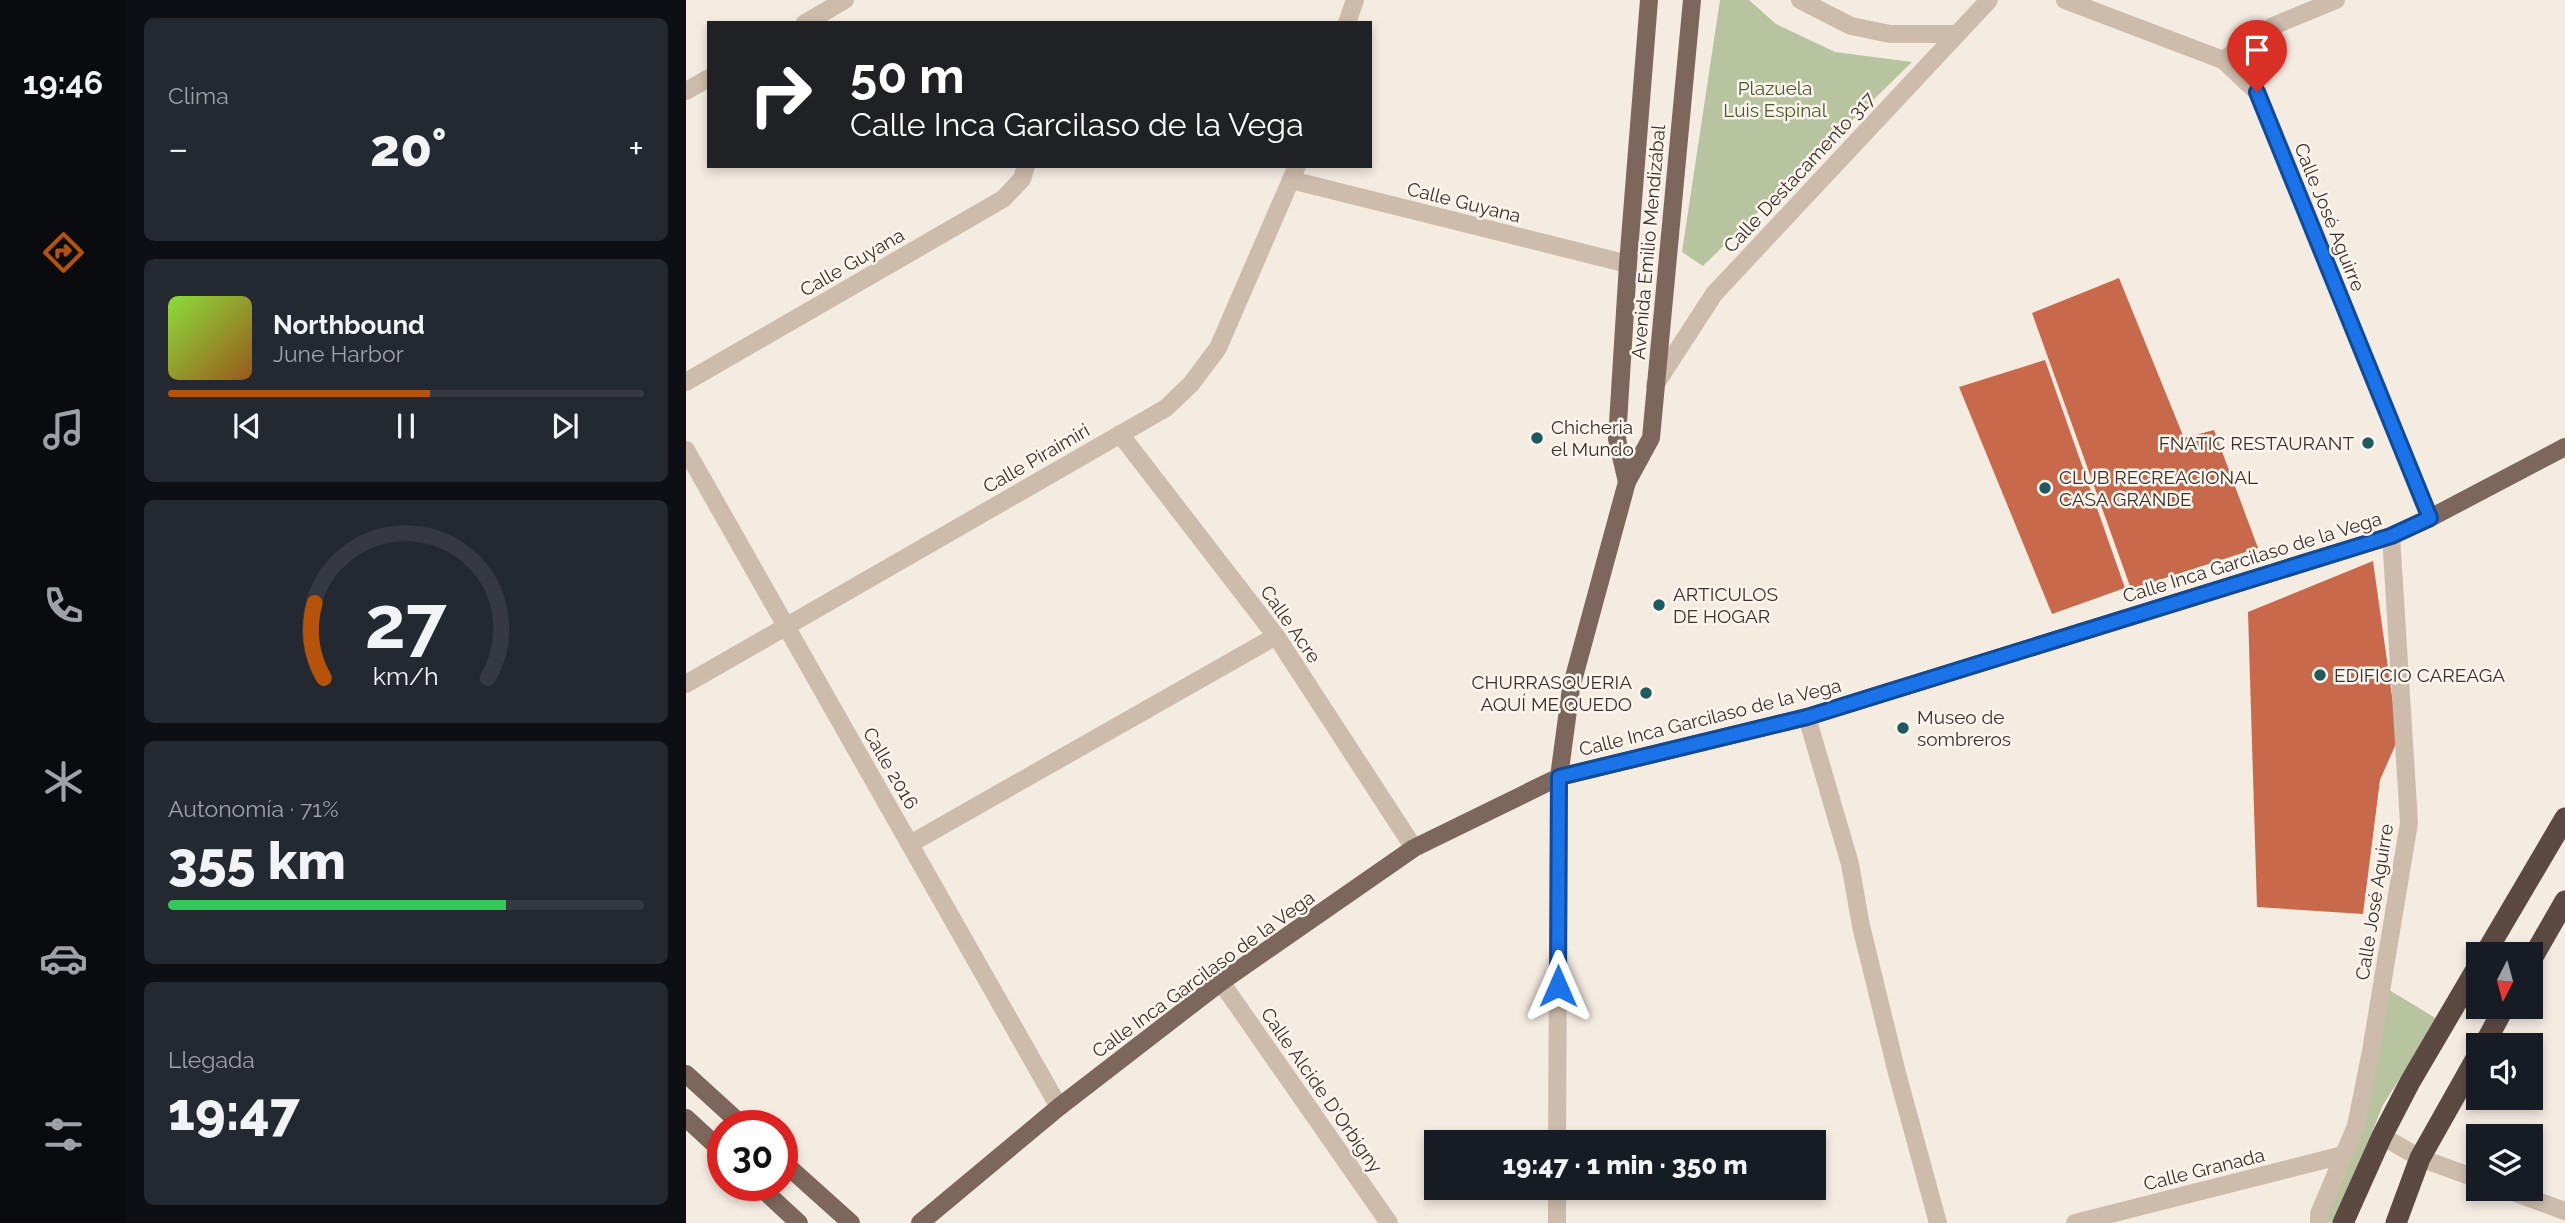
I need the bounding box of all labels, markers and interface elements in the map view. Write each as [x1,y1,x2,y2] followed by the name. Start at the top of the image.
[2227,20,2287,92] pin
[2238,31,2276,69] icon: arrive
[850,47,965,104] text: 50 m
[735,49,826,140] icon: right
[23,64,103,101] text: 19:46
[1723,77,1828,121] park label: Plazuela Luis Espinal
[168,82,229,109] text: Clima
[1719,87,1879,257] street label: Calle Destacamento 317
[850,106,1304,143] text: Calle Inca Garcilaso de la Vega
[370,117,447,178] text: 20°
[1627,123,1669,360] street label: Avenida Emilio Mendizábal
[168,126,188,171] text: −
[628,126,644,171] text: +
[2290,140,2370,294] street label: Calle José Aguirre
[1405,177,1523,227] street label: Calle Guyana
[796,223,908,301] street label: Calle Guyana
[39,228,88,277] icon: directions
[273,310,425,340] text: Northbound
[273,340,404,367] text: June Harbor
[39,405,88,454] icon: music
[228,407,266,445] icon: previous
[387,407,425,445] icon: pause
[546,407,584,445] icon: next
[1551,416,1634,460] place label: Chicheria el Mundo
[979,419,1093,497] street label: Calle Piraimiri
[1529,430,1545,446] marker: Chicheria el Mundo
[2159,432,2354,454] place label: FNATIC RESTAURANT
[2360,435,2376,451] marker: FNATIC RESTAURANT
[2059,466,2258,510] place label: CLUB RECREACIONAL CASA GRANDE
[2037,480,2053,496] marker: CLUB RECREACIONAL CASA GRANDE
[2120,507,2384,607] street label: Calle Inca Garcilaso de la Vega
[365,580,447,665] text: 27
[39,581,88,630] icon: phone
[1256,581,1326,667] street label: Calle Acre
[1673,583,1778,627] place label: ARTICULOS DE HOGAR
[1651,597,1667,613] marker: ARTICULOS DE HOGAR
[373,660,439,690] text: km/h
[2334,664,2505,686] place label: EDIFICIO CAREAGA
[2312,667,2328,683] marker: EDIFICIO CAREAGA
[1472,671,1632,715] place label: CHURRASQUERIA AQUÍ ME QUEDO
[1577,674,1843,760] street label: Calle Inca Garcilaso de la Vega
[1638,685,1654,701] marker: CHURRASQUERIA AQUÍ ME QUEDO
[1917,706,2011,750] place label: Museo de sombreros
[1895,720,1911,736] marker: Museo de sombreros
[859,723,923,813] street label: Calle 2016
[39,757,88,806] icon: climate
[168,795,339,822] text: Autonomía · 71%
[2351,822,2397,982] street label: Calle José Aguirre
[168,830,346,891] text: 355 km
[1088,886,1318,1062] street label: Calle Inca Garcilaso de la Vega
[39,934,88,983] icon: car
[2466,942,2543,1018] north arrow
[2466,942,2543,1201] map controls
[1521,949,1595,1023] position arrow
[1257,1003,1387,1177] street label: Calle Alcide D'Orbigny
[2466,1033,2543,1110] button: sound
[168,1046,255,1073] text: Llegada
[168,1081,300,1142] text: 19:47
[39,1110,88,1159] icon: filters
[707,1110,798,1201] speed limit sign: 30
[2466,1124,2543,1201] button: layers
[2141,1143,2267,1195] street label: Calle Granada
[1503,1150,1747,1180] text: 19:47 · 1 min · 350 m

